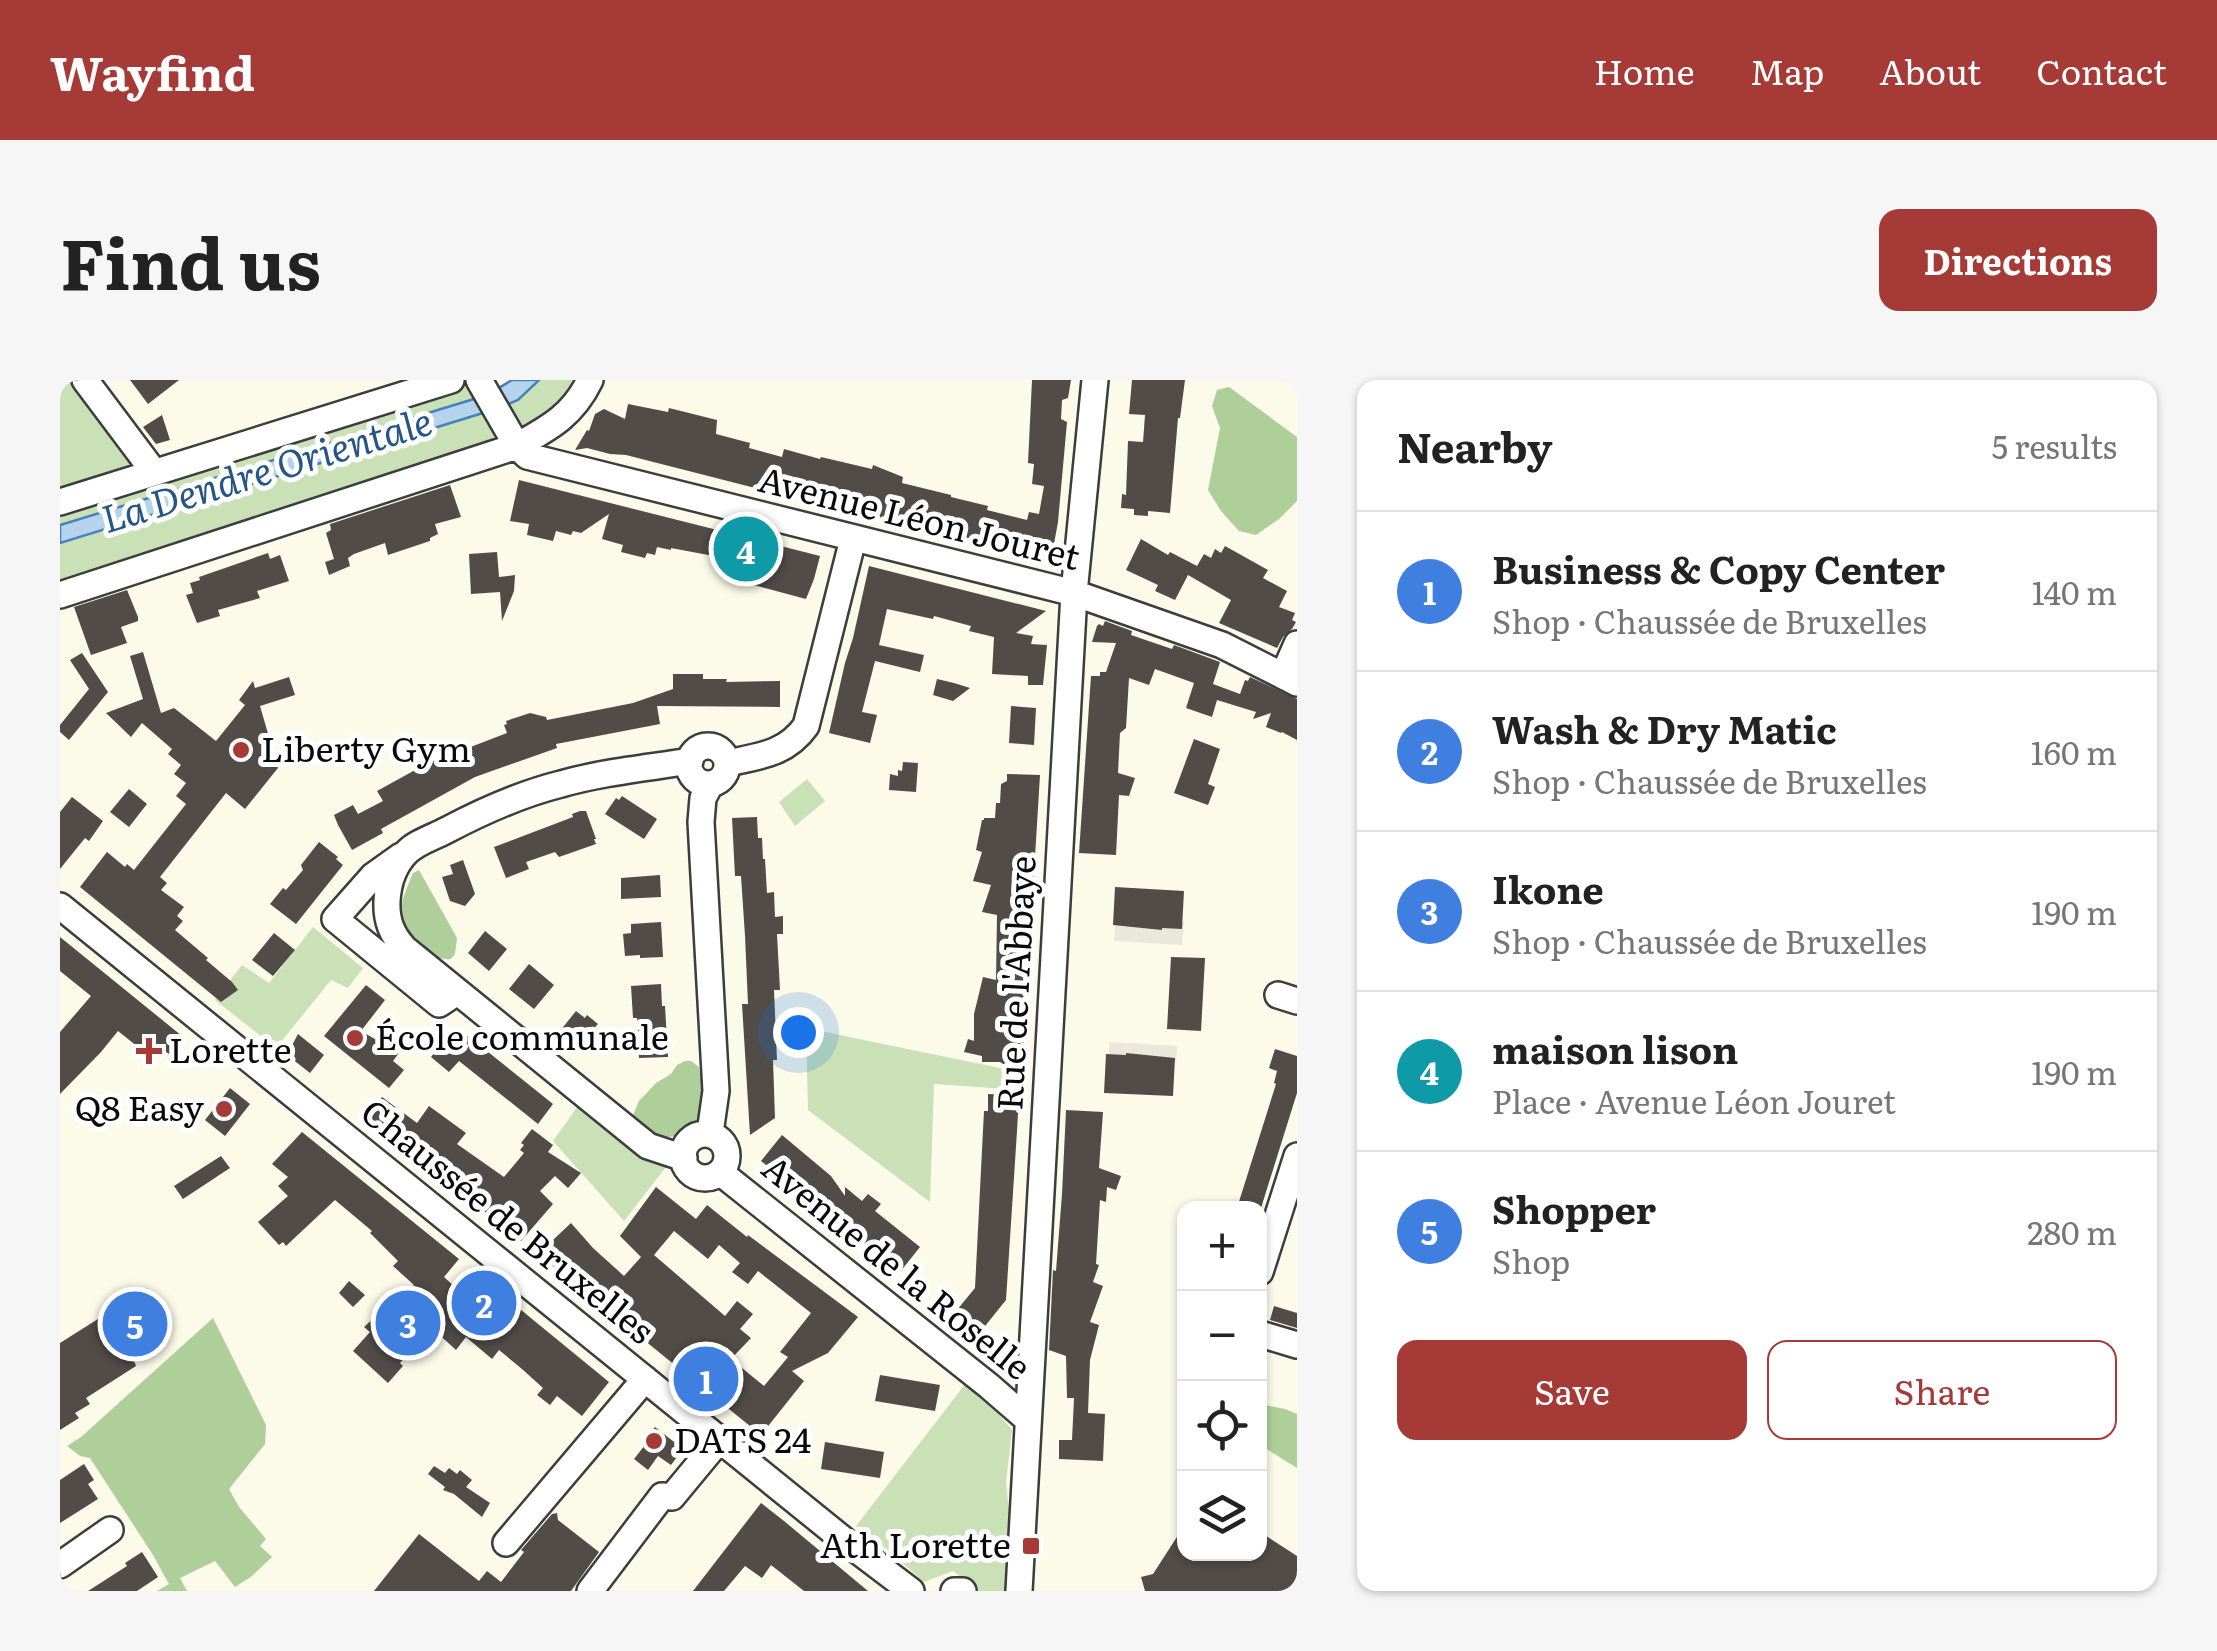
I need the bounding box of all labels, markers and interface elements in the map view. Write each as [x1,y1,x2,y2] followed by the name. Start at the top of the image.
[50,35,255,106] text: Wayfind
[1594,44,1695,96] text: Home
[1750,44,1824,96] text: Map
[1879,44,1981,96] text: About
[2036,44,2167,96] text: Contact
[60,208,321,312] text: Find us
[1879,209,2157,311] button: Directions
[93,390,438,545] water label: La Dendre Orientale
[1397,414,1553,476] text: Nearby
[1992,421,2117,469] text: 5 results
[754,451,1086,581] street label: Avenue Léon Jouret
[714,512,778,586] pin: 4
[1492,539,1945,596] text: Business & Copy Center
[1423,567,1436,615] text: 1
[2032,567,2117,615] text: 140 m
[1492,596,1927,644] text: Shop · Chaussée de Bruxelles
[1492,699,1837,756] text: Wash & Dry Matic
[261,721,471,773] place label: Liberty Gym
[1421,727,1438,775] text: 2
[2031,727,2117,775] text: 160 m
[230,739,252,761] marker: Liberty Gym
[1492,756,1927,804] text: Shop · Chaussée de Bruxelles
[981,854,1047,1112] street label: Rue de l'Abbaye
[1492,859,1604,916] text: Ikone
[1421,887,1438,935] text: 3
[2031,887,2117,935] text: 190 m
[1492,916,1927,964] text: Shop · Chaussée de Bruxelles
[773,1007,824,1058] your location
[375,1009,669,1061] place label: École communale
[1492,1019,1738,1076] text: maison lison
[169,1022,292,1074] place label: Lorette
[344,1027,366,1049] marker: École communale
[138,1040,160,1062] marker: Lorette
[1420,1047,1439,1095] text: 4
[2031,1047,2117,1095] text: 190 m
[1492,1076,1896,1124] text: Place · Avenue Léon Jouret
[75,1080,205,1132] place label: Q8 Easy
[351,1085,667,1354] street label: Chaussée de Bruxelles
[213,1098,235,1120] marker: Q8 Easy
[752,1141,1044,1391] street label: Avenue de la Roselle
[1492,1179,1656,1236] text: Shopper
[1177,1201,1267,1561] map controls
[1177,1201,1267,1291] button: +
[1421,1207,1438,1255] text: 5
[2027,1207,2117,1255] text: 280 m
[1492,1236,1570,1284] text: Shop
[452,1266,516,1340] pin: 2
[102,1286,168,1362] pin: 5
[376,1286,440,1360] pin: 3
[1177,1291,1267,1381] button: −
[1397,1340,1747,1440] button: Save
[1767,1340,2117,1440] button: Share
[674,1342,738,1416] pin: 1
[1177,1381,1267,1471] button: locate
[674,1412,811,1464] place label: DATS 24
[643,1430,665,1452] marker: DATS 24
[1177,1471,1267,1561] button: layers
[820,1517,1011,1569] place label: Ath Lorette
[1020,1535,1042,1557] marker: Ath Lorette

